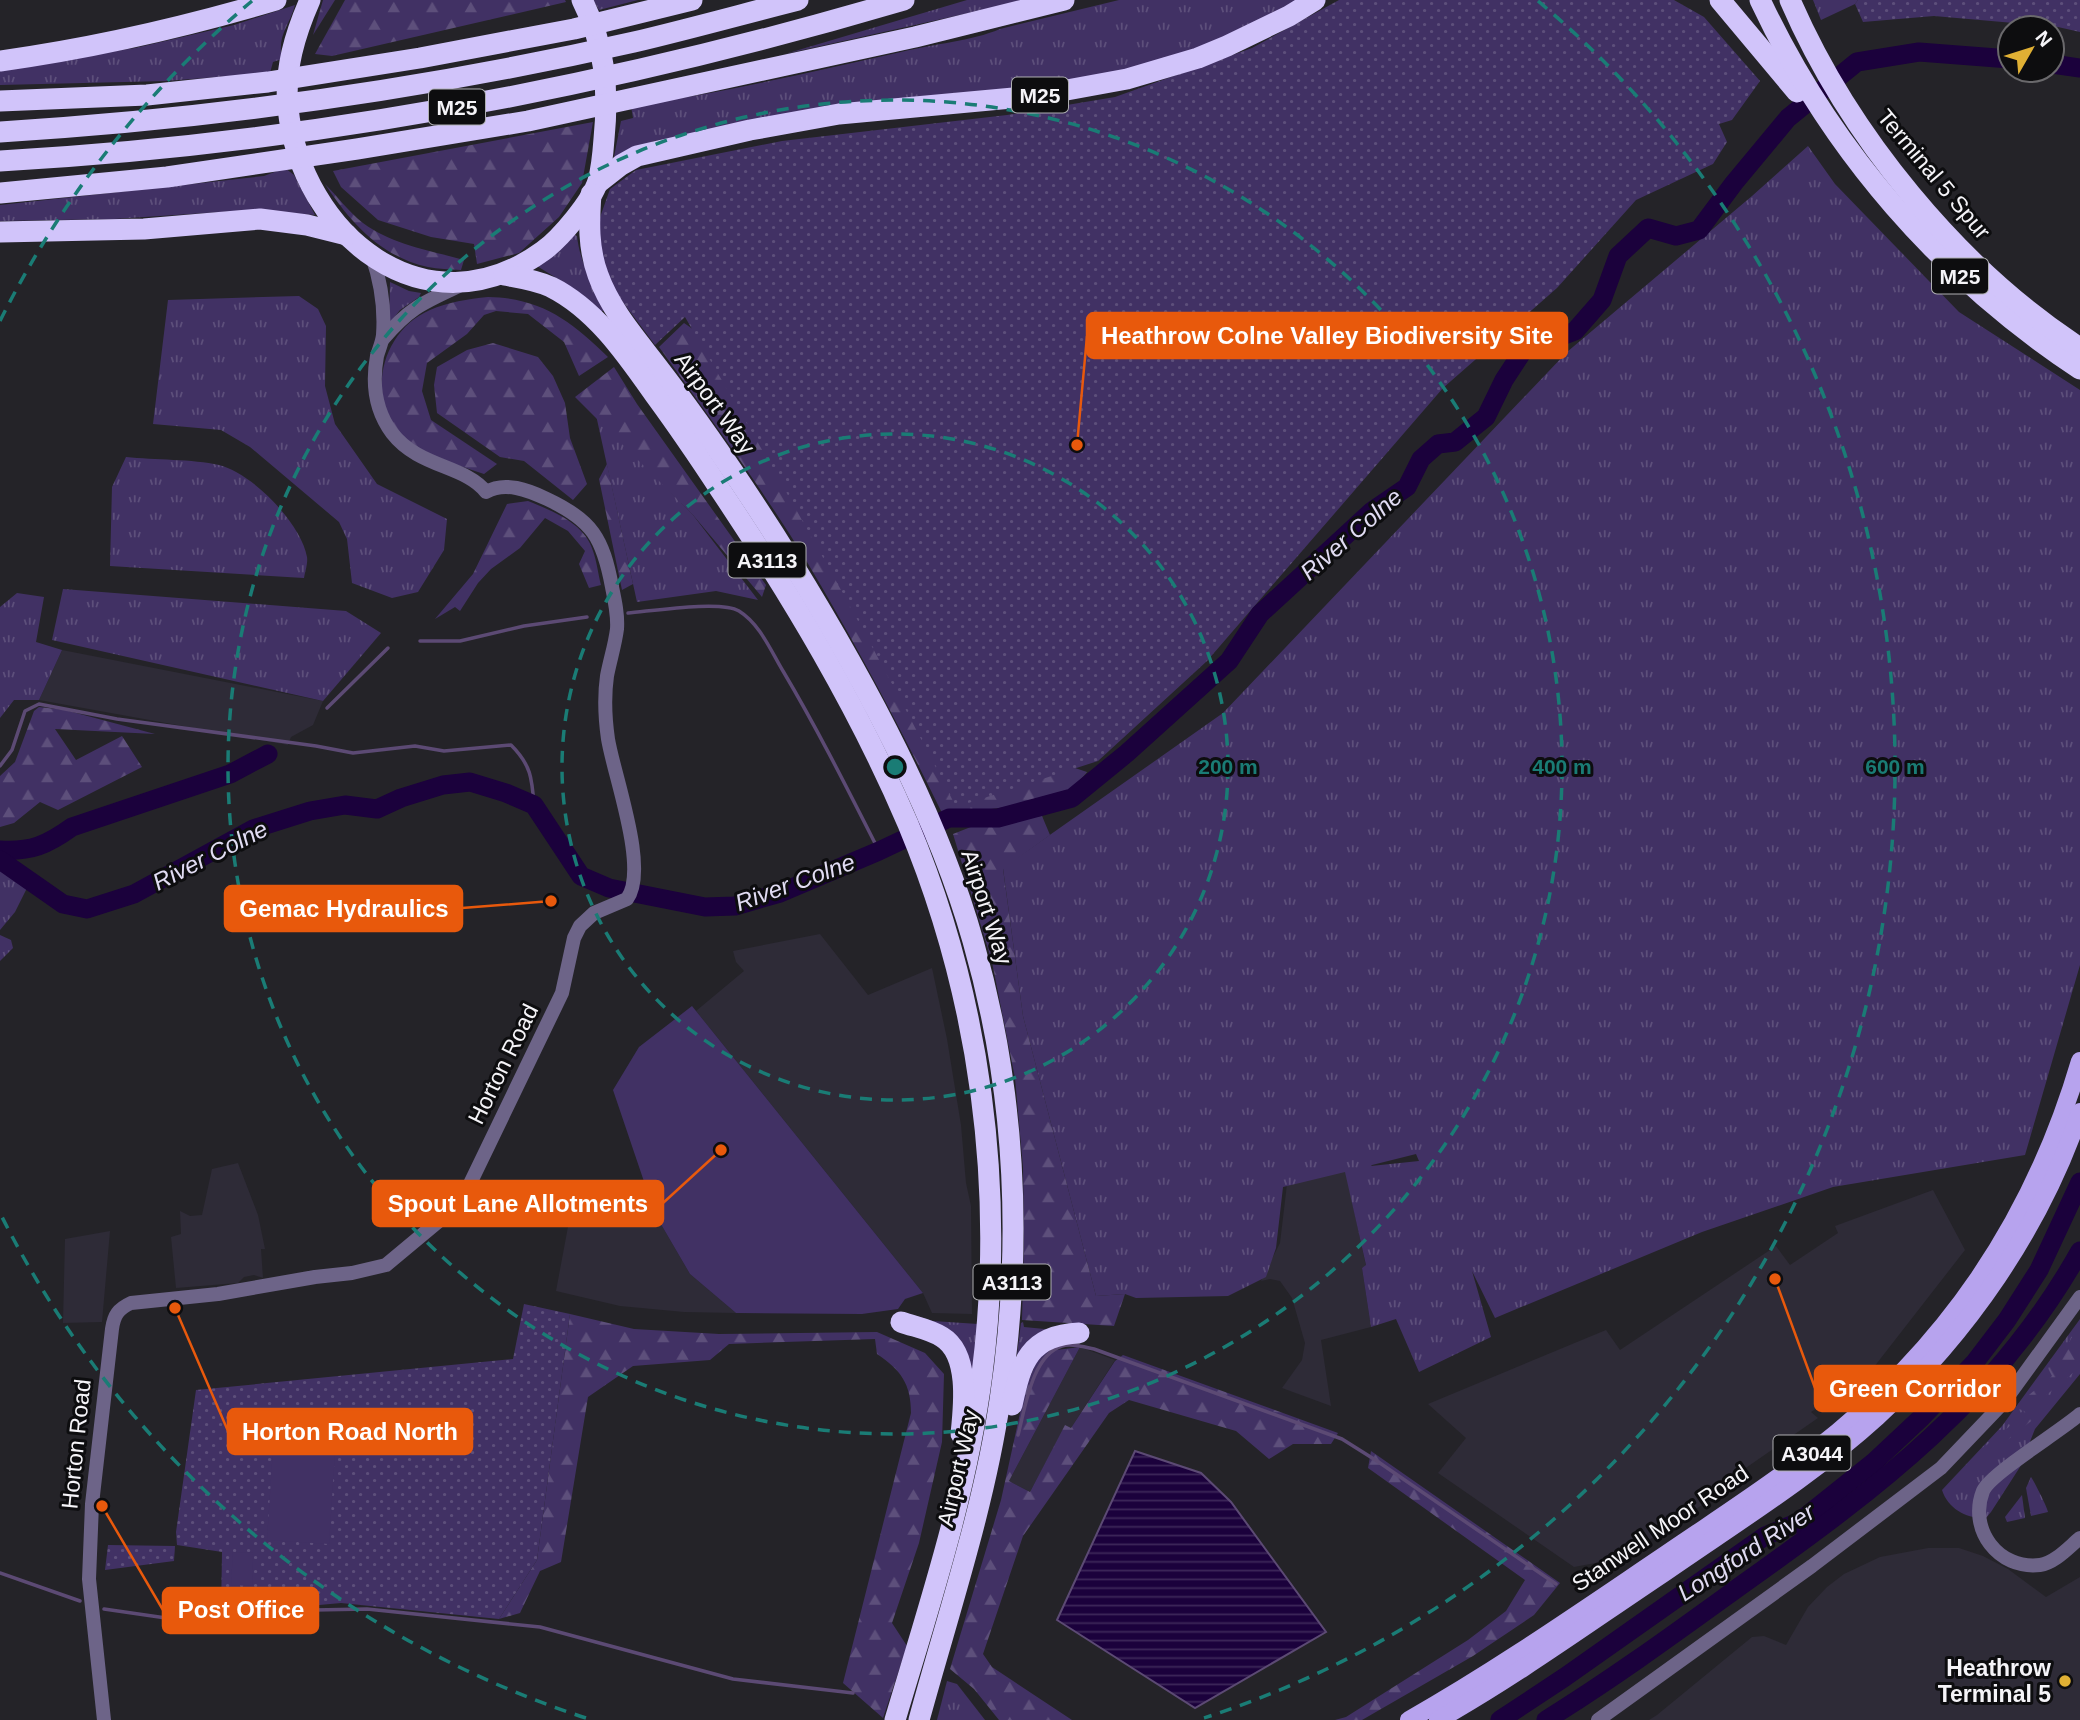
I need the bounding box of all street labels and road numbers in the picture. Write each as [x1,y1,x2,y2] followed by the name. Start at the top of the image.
[1012,78,1068,112] road number: M25
[429,90,485,124] road number: M25
[1872,104,1996,244] street label: Terminal 5 Spur
[1932,258,1988,294] road number: M25
[669,347,761,459] street label: Airport Way
[728,542,806,578] road number: A3113
[956,846,1018,968] street label: Airport Way
[463,1000,543,1128] street label: Horton Road
[974,1264,1050,1300] road number: A3113
[56,1378,96,1510] street label: Horton Road
[932,1406,984,1529] street label: Airport Way
[1773,1436,1850,1470] road number: A3044
[1567,1459,1753,1597] street label: Stanwell Moor Road

